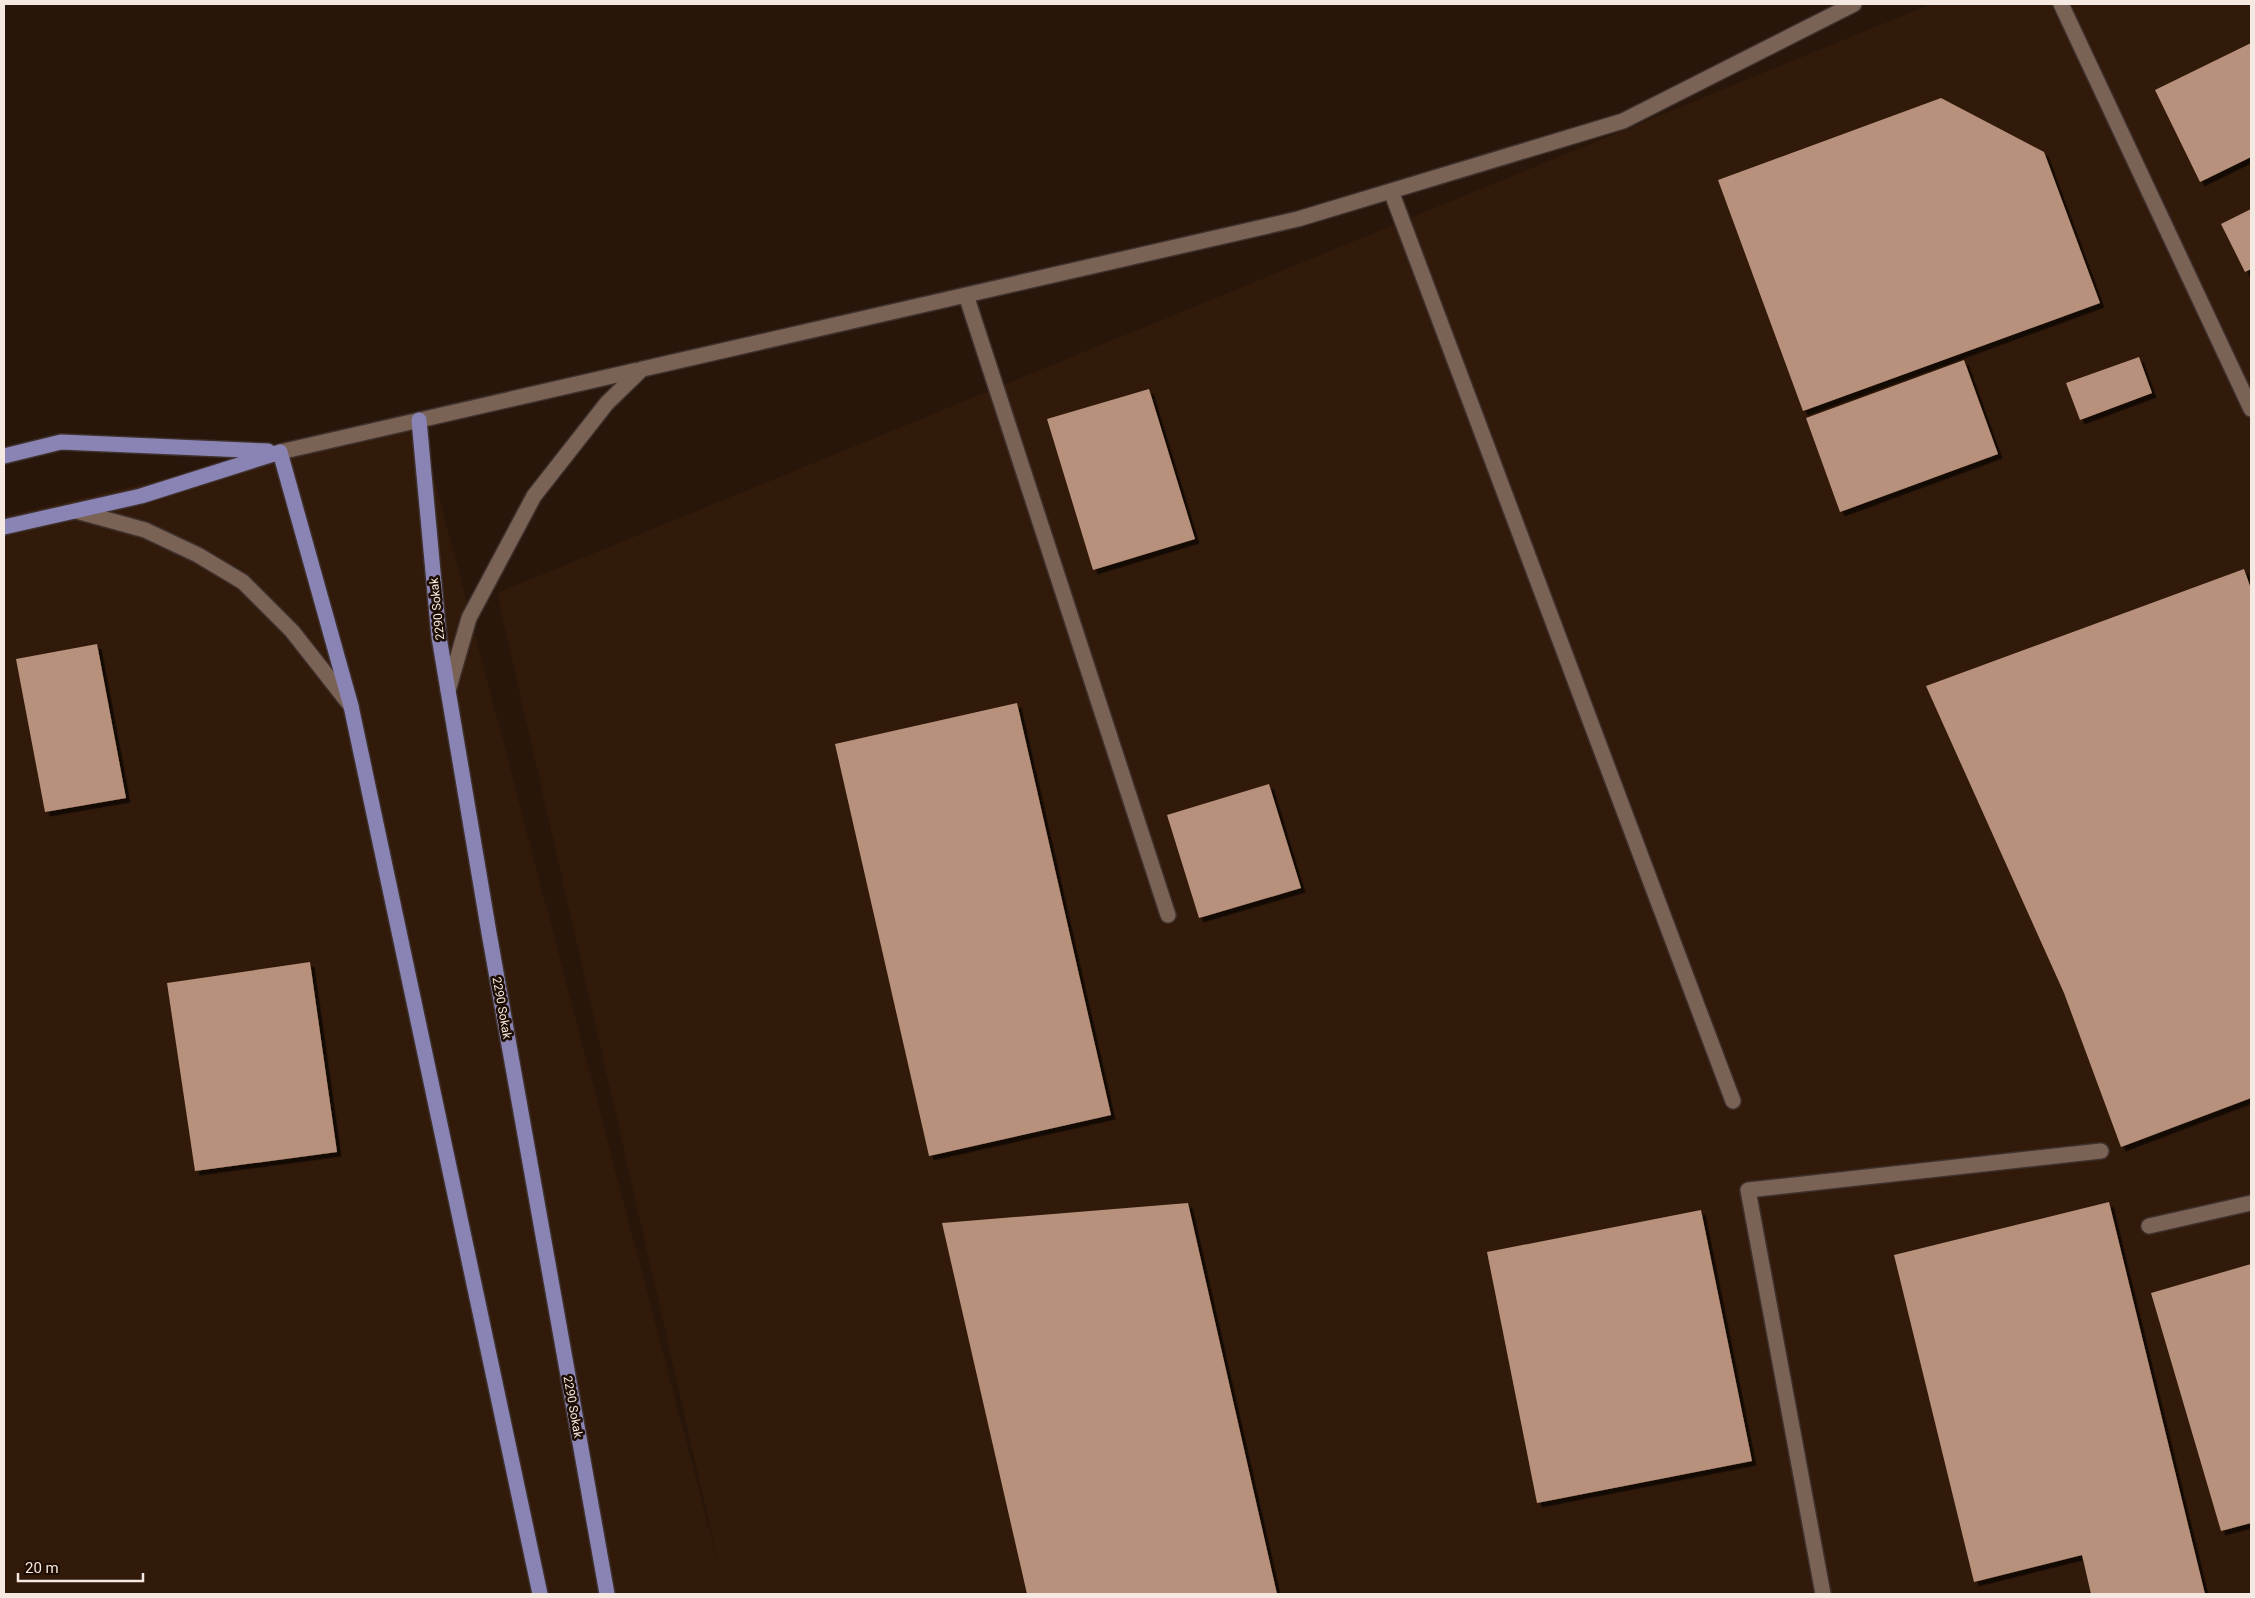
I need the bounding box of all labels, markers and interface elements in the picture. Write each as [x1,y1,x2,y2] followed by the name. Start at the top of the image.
[427,576,447,641] street label: 2290 Sokak
[490,976,514,1041] street label: 2290 Sokak
[561,1375,585,1440] street label: 2290 Sokak
[18,1550,142,1582] scale bar
[25,1559,59,1577] text: 20 m

